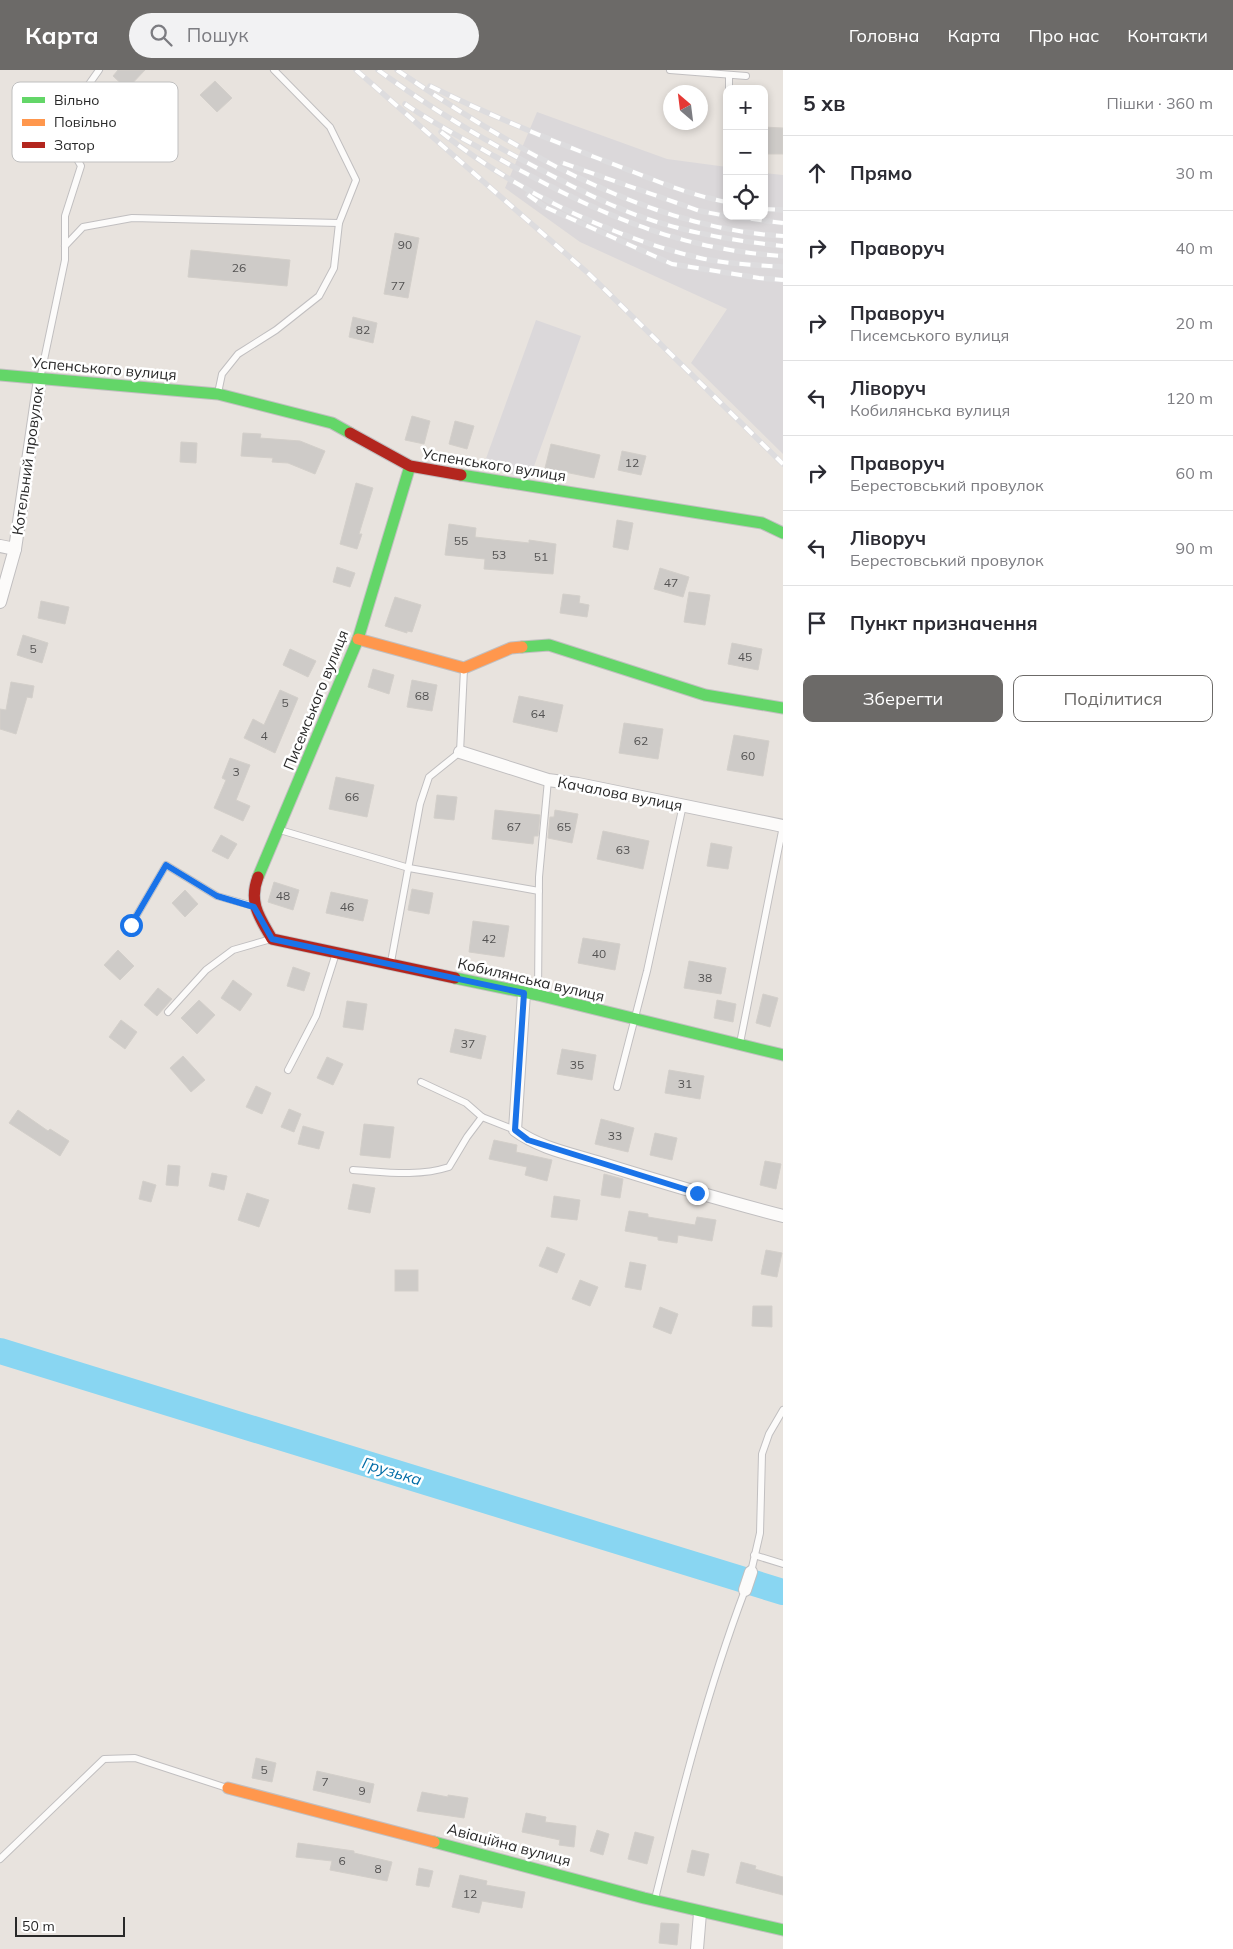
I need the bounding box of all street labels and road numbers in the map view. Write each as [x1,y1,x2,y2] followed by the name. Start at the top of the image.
[30,353,178,384] street label: Успенського вулиця
[8,385,47,536] street label: Котельний провулок
[420,444,568,485] street label: Успенського вулиця
[279,627,352,773] street label: Писемського вулиця
[556,772,684,815] street label: Качалова вулиця
[456,953,606,1006] street label: Кобилянська вулиця
[445,1819,573,1870] street label: Авіаційна вулиця

